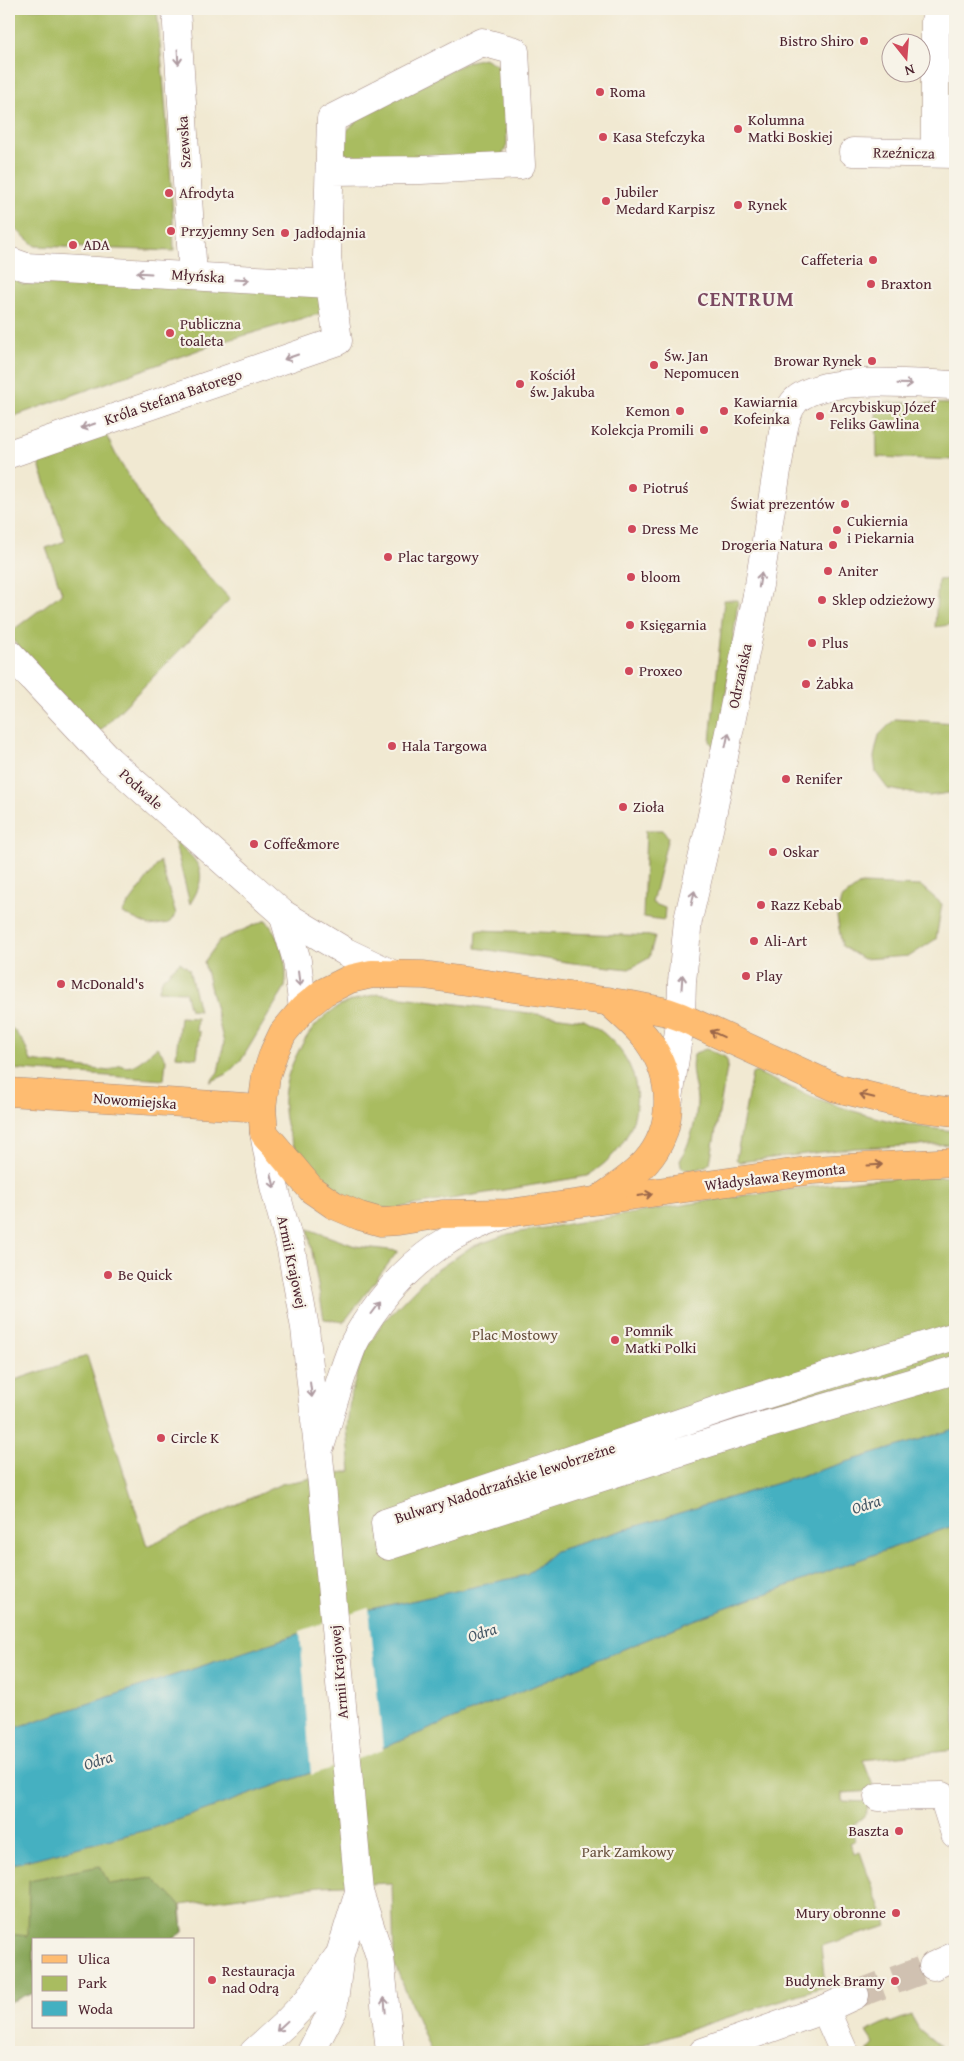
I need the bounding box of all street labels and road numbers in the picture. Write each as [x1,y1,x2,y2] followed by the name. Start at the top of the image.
[171,115,196,169] street label: Szewska
[873,141,935,164] street label: Rzeźnicza
[171,263,225,288] street label: Młyńska
[101,363,245,430] street label: Króla Stefana Batorego
[722,641,757,710] street label: Odrzańska
[115,763,168,814] street label: Podwale
[93,1087,177,1114] street label: Nowomiejska
[703,1157,846,1196] street label: Władysława Reymonta
[272,1214,313,1310] street label: Armii Krajowej
[392,1437,618,1528] street label: Bulwary Nadodrzańskie lewobrzeżne
[324,1624,353,1720] street label: Armii Krajowej

